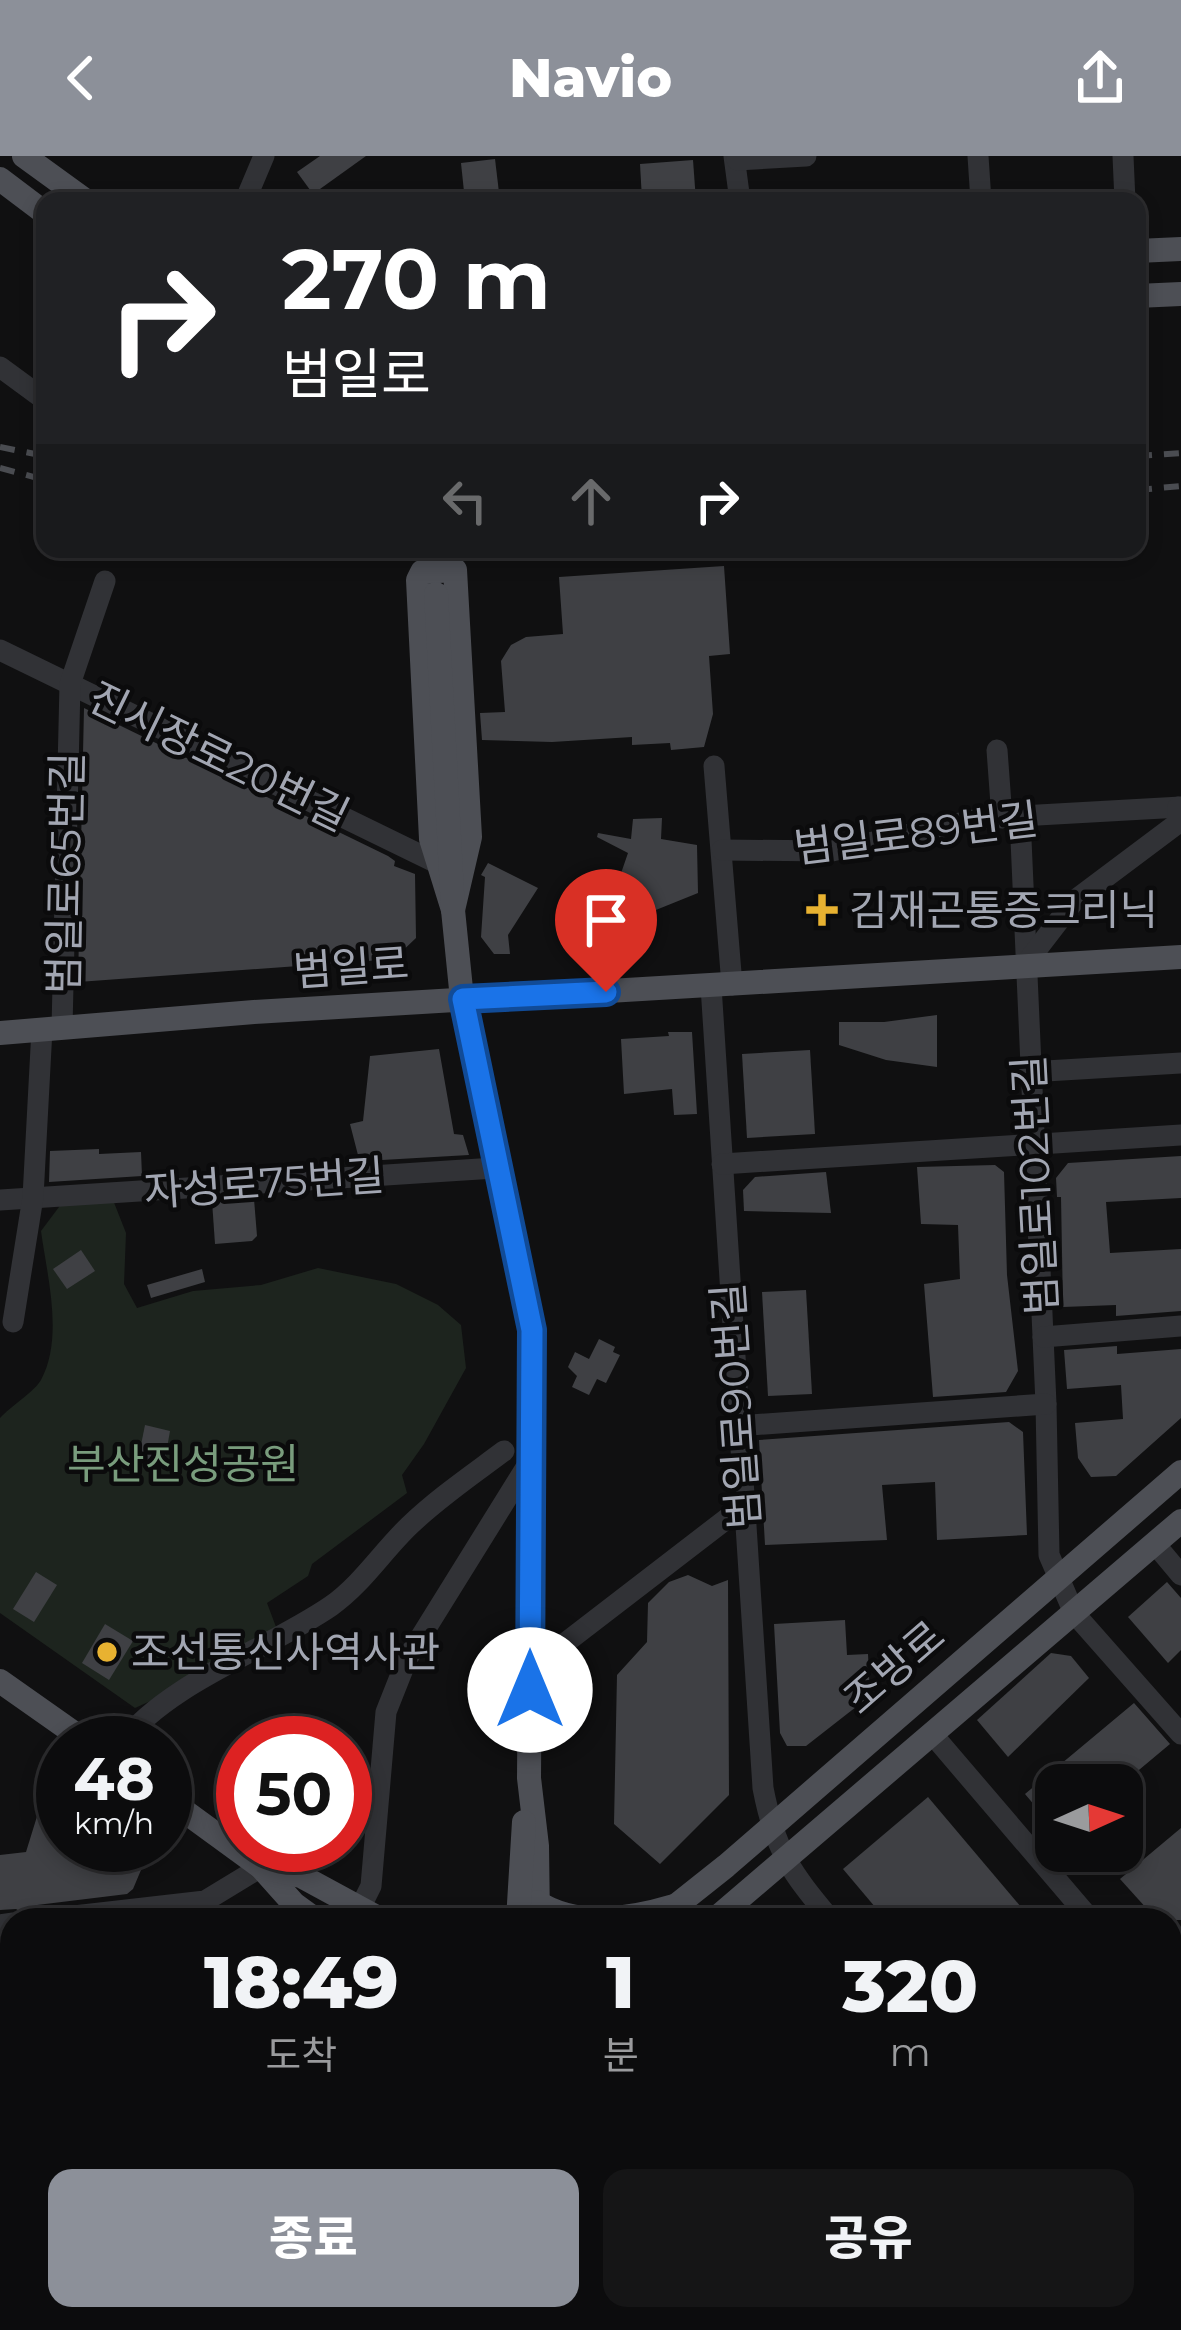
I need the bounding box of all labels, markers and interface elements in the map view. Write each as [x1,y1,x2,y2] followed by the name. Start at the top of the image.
[48,45,114,111] icon: back
[509,45,672,111] text: Navio
[1067,45,1133,111] icon: share
[282,228,551,330] text: 270 m
[84,240,240,396] icon: right
[282,341,431,407] text: 범일로
[432,468,498,534] icon: left
[558,468,624,534] icon: ahead
[684,468,750,534] icon: right
[80,671,358,841] street label: 진시장로20번길
[37,751,93,995] street label: 범일로65번길
[791,792,1041,874] street label: 범일로89번길
[555,869,657,992] pin
[849,884,1158,936] place label: 김재곤통증크리닉
[573,887,639,953] icon: arrive
[806,894,838,926] marker: 김재곤통증크리닉
[291,937,411,997] street label: 범일로
[1002,1054,1068,1316] street label: 범일로102번길
[142,1149,386,1217] street label: 자성로75번길
[701,1281,771,1531] street label: 범일로90번길
[67,1438,299,1490] park label: 부산진성공원
[833,1609,955,1725] street label: 조방로
[131,1626,440,1678] place label: 조선통신사역사관
[467,1627,593,1753] position arrow
[94,1639,120,1665] marker: 조선통신사역사관
[216,1716,372,1872] speed limit sign: 50
[73,1742,155,1815] text: 48
[1035,1764,1143,1872] north arrow
[1035,1764,1143,1872] map controls
[74,1805,154,1842] text: km/h
[204,1938,399,2026] text: 18:49
[606,1938,635,2026] text: 1
[843,1942,978,2030] text: 320
[890,2028,931,2076] text: m
[265,2031,337,2079] text: 도착
[603,2031,639,2079] text: 분
[48,2169,579,2307] button: 종료
[603,2169,1134,2307] button: 공유

